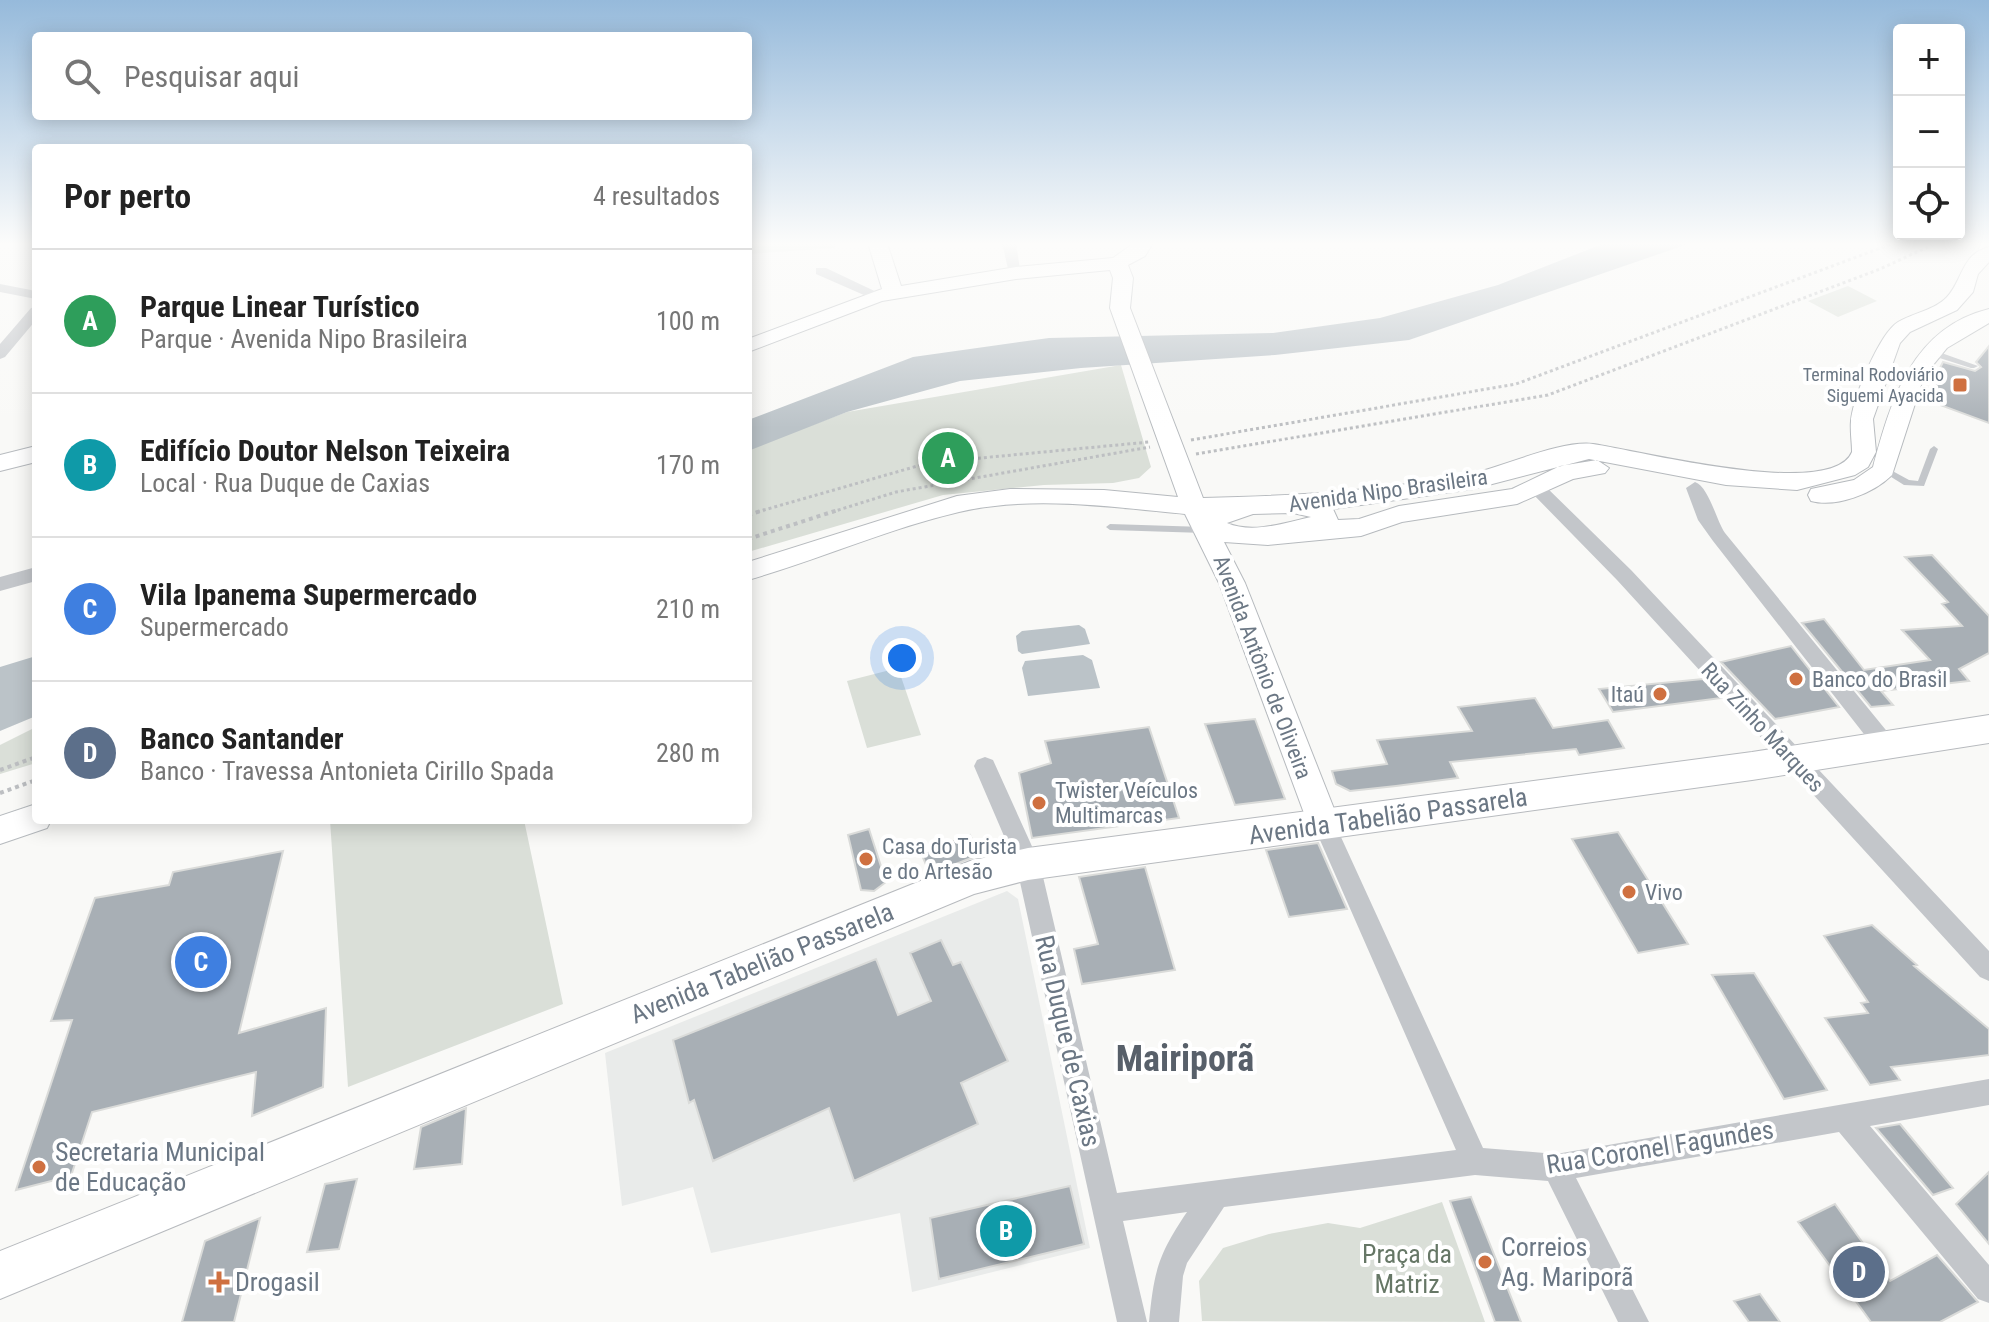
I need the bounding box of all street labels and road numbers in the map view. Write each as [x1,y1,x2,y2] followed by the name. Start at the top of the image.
[1287,464,1489,517] street label: Avenida Nipo Brasileira
[1208,552,1317,783] street label: Avenida Antônio de Oliveira
[1696,658,1829,797] street label: Rua Zinho Marques
[1247,782,1529,850] street label: Avenida Tabelião Passarela
[626,896,898,1030] street label: Avenida Tabelião Passarela
[1029,932,1107,1150] street label: Rua Duque de Caxias
[1544,1114,1776,1180] street label: Rua Coronel Fagundes

